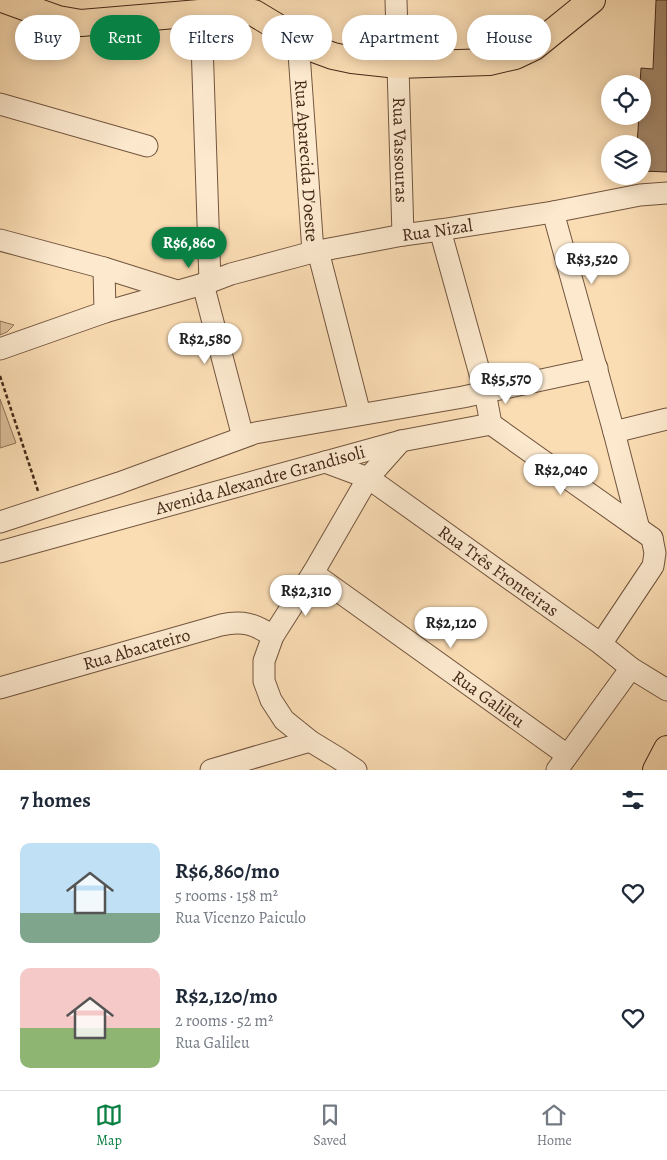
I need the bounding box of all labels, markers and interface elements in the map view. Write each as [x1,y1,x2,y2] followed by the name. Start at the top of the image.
[15,15,80,60] chip: Buy
[90,15,160,60] chip: Rent
[170,15,252,60] chip: Filters
[262,15,332,60] chip: New
[342,15,457,60] chip: Apartment
[467,15,551,60] chip: House
[601,75,651,185] map controls
[601,75,651,125] button: locate
[289,79,324,243] street label: Rua Aparecida D'oeste
[387,97,414,203] street label: Rua Vassouras
[601,135,651,185] button: layers
[400,213,475,247] street label: Rua Nizal
[143,226,235,269] pin: R$6,860
[163,232,215,254] text: R$6,860
[546,242,638,285] pin: R$3,520
[566,248,618,270] text: R$3,520
[159,322,251,365] pin: R$2,580
[179,328,231,350] text: R$2,580
[460,362,552,405] pin: R$5,570
[481,368,531,390] text: R$5,570
[152,440,368,521] street label: Avenida Alexandre Grandisoli
[515,454,607,496] pin: R$2,040
[534,459,588,481] text: R$2,040
[433,520,564,622] street label: Rua Três Fronteiras
[260,574,352,617] pin: R$2,310
[281,580,331,602] text: R$2,310
[405,606,497,649] pin: R$2,120
[425,612,477,634] text: R$2,120
[80,622,193,676] street label: Rua Abacateiro
[447,665,530,733] street label: Rua Galileu
[20,786,91,814] text: 7 homes
[619,786,647,814] icon: filters
[175,857,280,885] text: R$6,860/mo
[60,863,120,923] icon: home
[619,879,647,907] icon: heart
[175,885,278,907] text: 5 rooms · 158 m²
[175,907,306,929] text: Rua Vicenzo Paiculo
[175,982,278,1010] text: R$2,120/mo
[60,988,120,1048] icon: home
[619,1004,647,1032] icon: heart
[175,1010,273,1032] text: 2 rooms · 52 m²
[175,1032,250,1054] text: Rua Galileu
[95,1101,123,1150] tab: Map
[313,1101,347,1150] tab: Saved
[537,1101,572,1150] tab: Home

